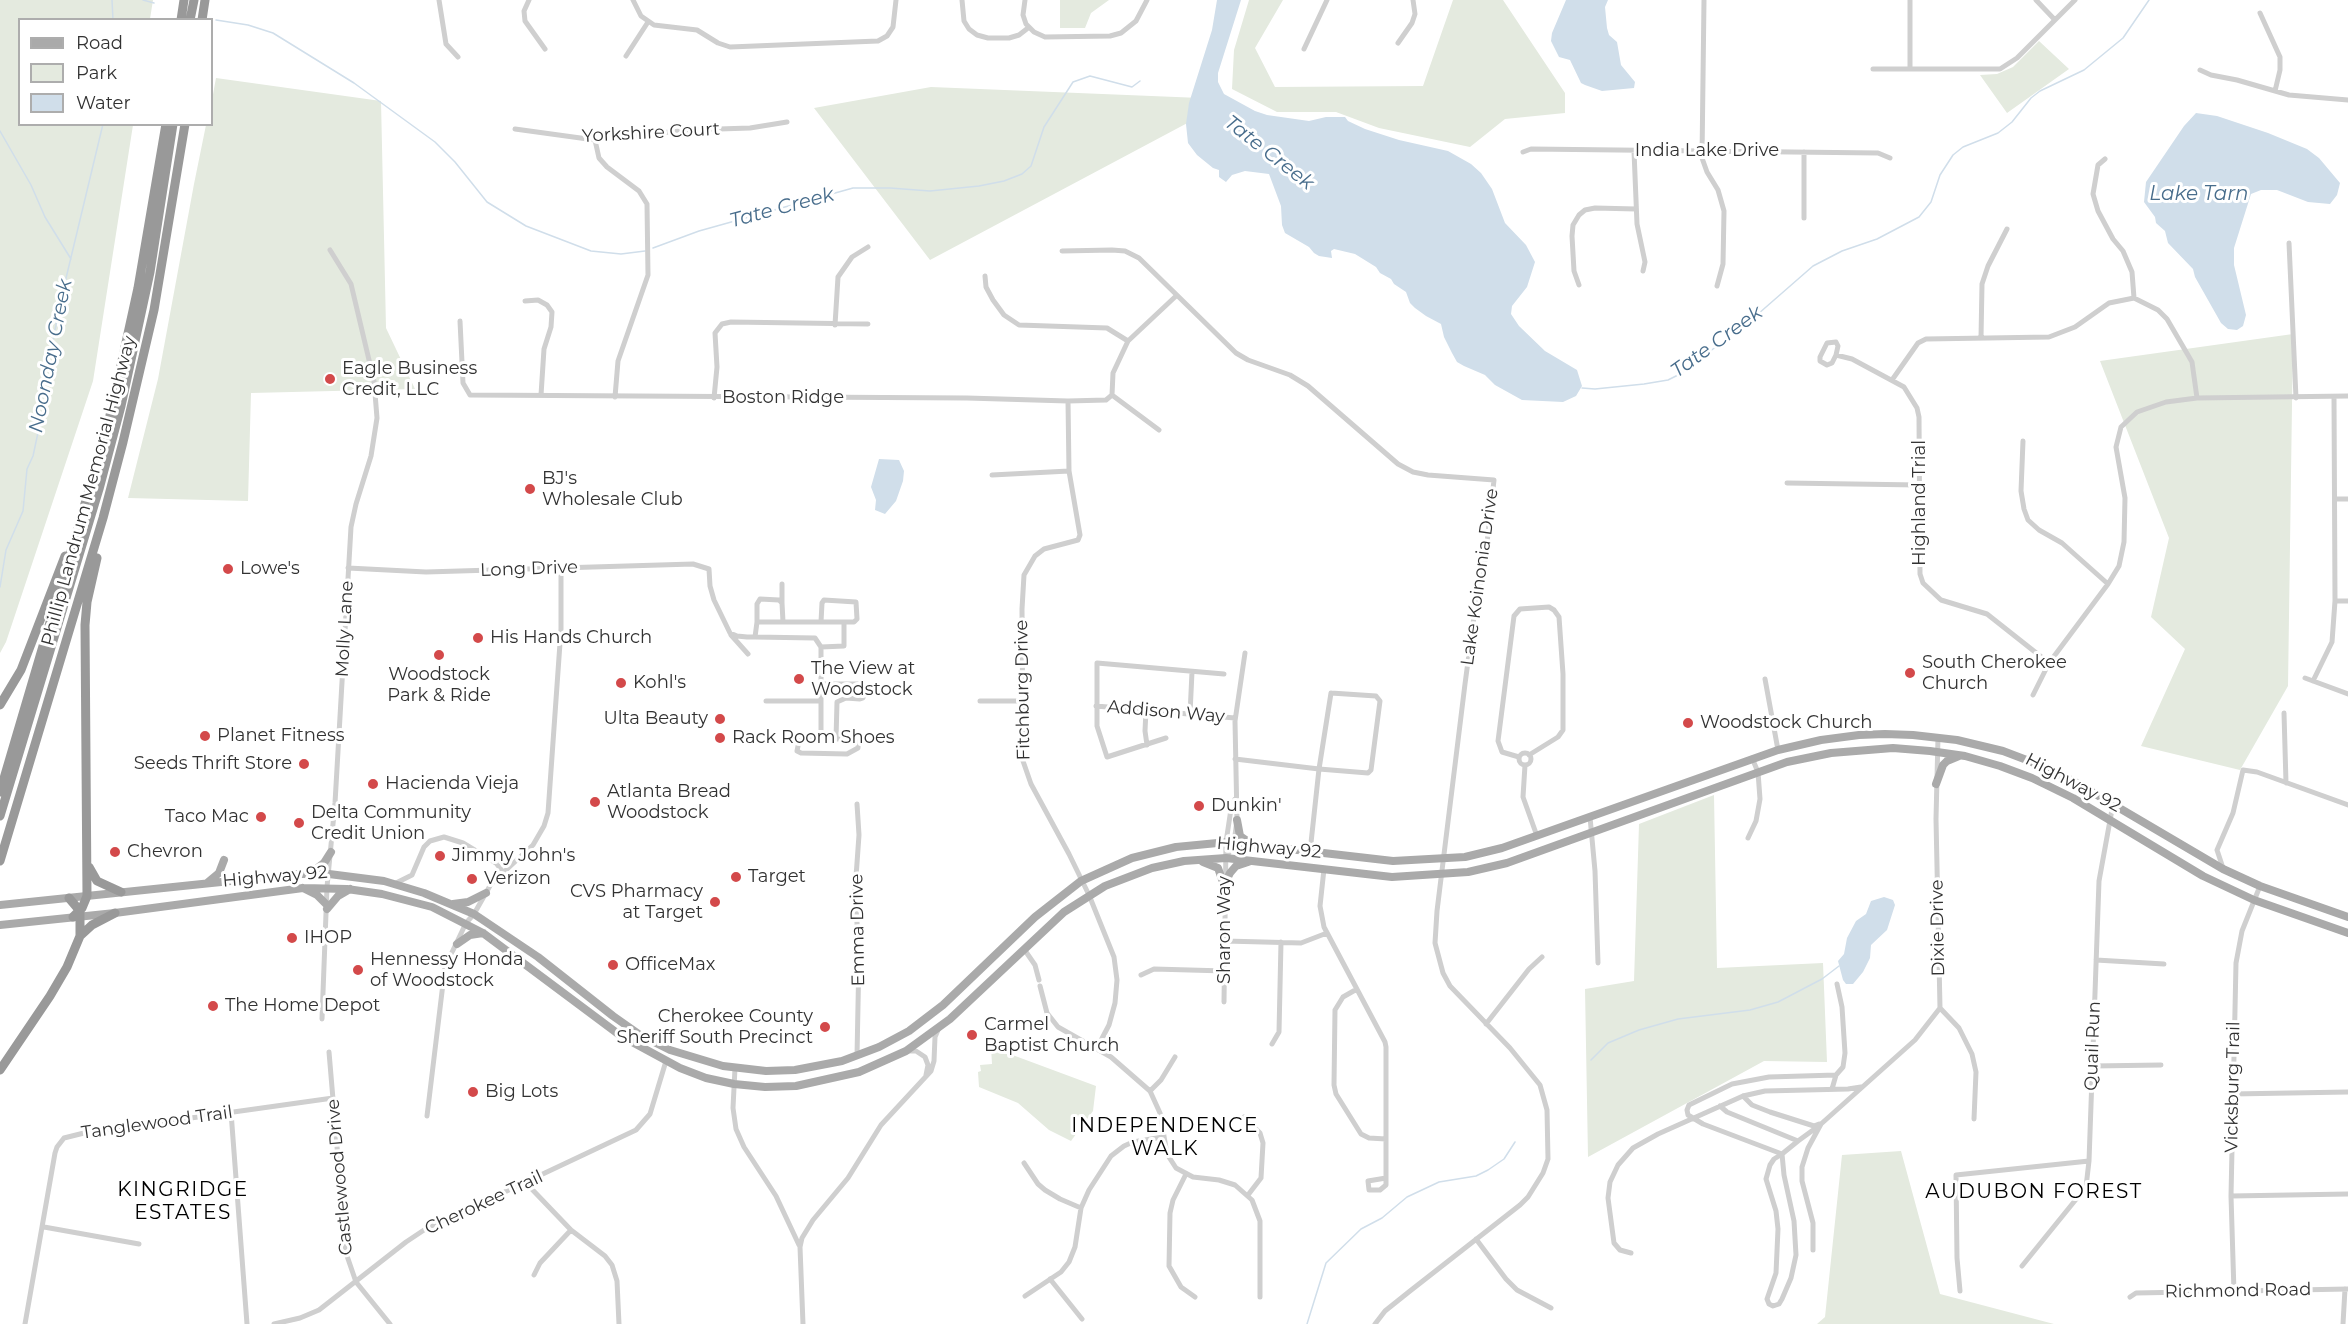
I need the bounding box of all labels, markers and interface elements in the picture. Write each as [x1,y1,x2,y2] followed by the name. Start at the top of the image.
[18,18,213,126] legend
[76,32,123,54] text: Road
[76,62,117,84] text: Park
[76,92,131,114] text: Water
[1219,111,1319,195] water label: Tate Creek
[581,119,721,147] street label: Yorkshire Court
[1635,140,1779,162] street label: India Lake Drive
[2149,182,2249,206] water label: Lake Tarn
[727,183,837,233] water label: Tate Creek
[24,277,78,435] water label: Noonday Creek
[1667,301,1767,383] water label: Tate Creek
[37,334,141,648] street label: Phillip Landrum Memorial Highway
[342,358,477,400] place label: Eagle Business Credit, LLC
[323,372,337,386] marker: Eagle Business Credit, LLC
[722,387,844,409] street label: Boston Ridge
[1909,440,1931,566] street label: Highland Trial
[542,468,683,510] place label: BJ's Wholesale Club
[523,482,537,496] marker: BJ's Wholesale Club
[1457,487,1503,667] street label: Lake Koinonia Drive
[480,556,578,582] street label: Long Drive
[240,558,300,580] place label: Lowe's
[221,562,235,576] marker: Lowe's
[332,580,358,678] street label: Molly Lane
[1011,619,1035,761] street label: Fitchburg Drive
[490,627,652,649] place label: His Hands Church
[471,631,485,645] marker: His Hands Church
[432,648,446,662] marker: Woodstock Park & Ride
[1922,652,2067,694] place label: South Cherokee Church
[811,658,915,700] place label: The View at Woodstock
[387,664,491,706] place label: Woodstock Park & Ride
[1903,666,1917,680] marker: South Cherokee Church
[633,672,686,694] place label: Kohl's
[792,672,806,686] marker: The View at Woodstock
[614,676,628,690] marker: Kohl's
[1106,696,1226,728] street label: Addison Way
[603,708,708,730] place label: Ulta Beauty
[713,712,727,726] marker: Ulta Beauty
[1700,712,1872,734] place label: Woodstock Church
[1681,716,1695,730] marker: Woodstock Church
[217,725,344,747] place label: Planet Fitness
[732,727,895,749] place label: Rack Room Shoes
[198,729,212,743] marker: Planet Fitness
[713,731,727,745] marker: Rack Room Shoes
[2021,749,2125,817] street label: Highway 92
[134,753,292,775] place label: Seeds Thrift Store
[297,757,311,771] marker: Seeds Thrift Store
[385,773,519,795] place label: Hacienda Vieja
[366,777,380,791] marker: Hacienda Vieja
[607,781,731,824] place label: Atlanta Bread Woodstock
[588,795,602,809] marker: Atlanta Bread Woodstock
[1211,795,1282,817] place label: Dunkin'
[1192,799,1206,813] marker: Dunkin'
[311,802,471,844] place label: Delta Community Credit Union
[165,806,249,828] place label: Taco Mac
[254,810,268,824] marker: Taco Mac
[292,816,306,830] marker: Delta Community Credit Union
[1216,833,1322,863] street label: Highway 92
[127,841,203,863] place label: Chevron
[108,845,122,859] marker: Chevron
[452,845,575,867] place label: Jimmy John's
[433,849,447,863] marker: Jimmy John's
[222,862,328,892] street label: Highway 92
[748,866,806,888] place label: Target
[484,868,551,890] place label: Verizon
[729,870,743,884] marker: Target
[465,872,479,886] marker: Verizon
[846,873,870,987] street label: Emma Drive
[1214,876,1236,984] street label: Sharon Way
[1926,879,1950,977] street label: Dixie Drive
[570,881,703,924] place label: CVS Pharmacy at Target
[708,895,722,909] marker: CVS Pharmacy at Target
[304,927,352,949] place label: IHOP
[285,931,299,945] marker: IHOP
[370,949,524,992] place label: Hennessy Honda of Woodstock
[625,954,715,976] place label: OfficeMax
[606,958,620,972] marker: OfficeMax
[351,963,365,977] marker: Hennessy Honda of Woodstock
[225,995,380,1017] place label: The Home Depot
[206,999,220,1013] marker: The Home Depot
[2081,1001,2105,1091] street label: Quail Run
[616,1006,813,1048] place label: Cherokee County Sheriff South Precinct
[984,1014,1120,1056] place label: Carmel Baptist Church
[818,1020,832,1034] marker: Cherokee County Sheriff South Precinct
[2221,1021,2245,1153] street label: Vicksburg Trail
[965,1028,979,1042] marker: Carmel Baptist Church
[485,1081,558,1103] place label: Big Lots
[466,1085,480,1099] marker: Big Lots
[322,1098,358,1256] street label: Castlewood Drive
[80,1102,234,1144] street label: Tanglewood Trail
[1071,1114,1259,1161] district label: INDEPENDENCE WALK
[422,1166,546,1240] street label: Cherokee Trail
[117,1178,249,1225] district label: KINGRIDGE ESTATES
[1925,1180,2143,1204] district label: AUDUBON FOREST
[2165,1279,2311,1303] street label: Richmond Road

